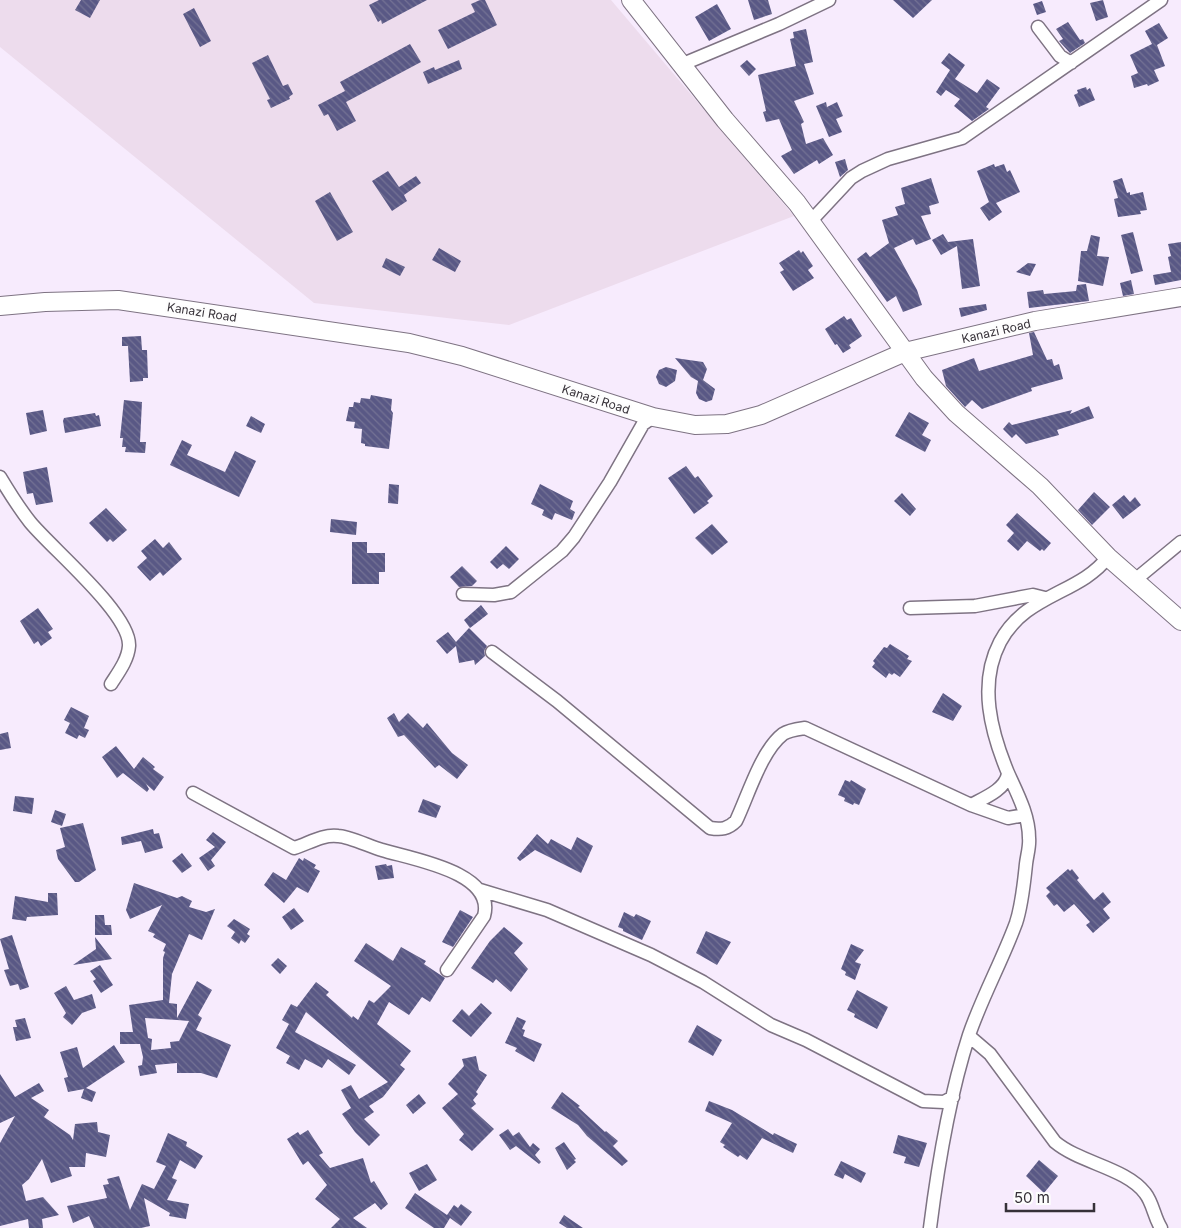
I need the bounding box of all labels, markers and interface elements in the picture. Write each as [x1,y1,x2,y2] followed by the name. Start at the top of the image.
[166,299,238,325] street label: Kanazi Road
[960,316,1032,346] street label: Kanazi Road
[560,381,632,417] street label: Kanazi Road
[1006,1180,1094,1212] scale bar
[1014,1188,1050,1207] text: 50 m

